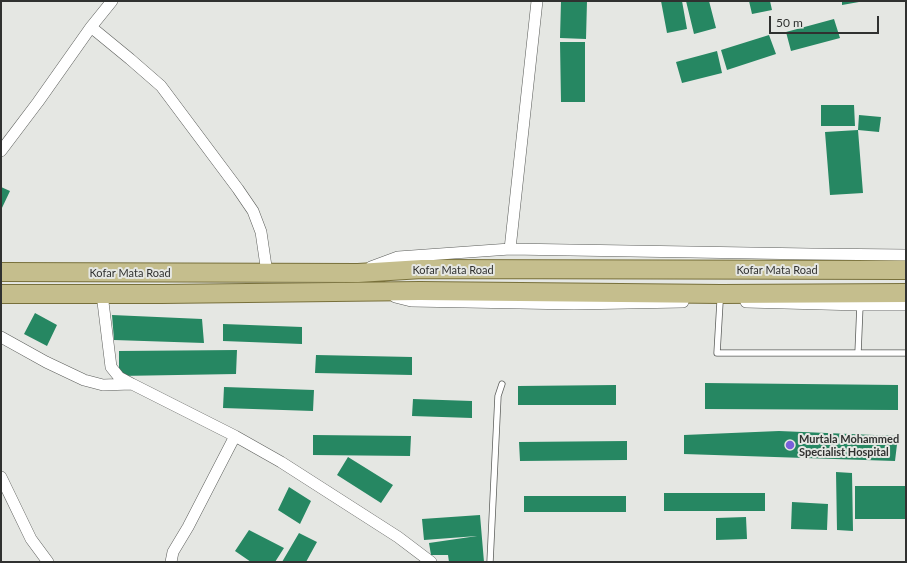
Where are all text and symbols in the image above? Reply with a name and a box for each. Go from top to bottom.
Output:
scale bar [771,8,881,34]
text: 50 m [776,15,803,30]
street label: Kofar Mata Road [412,263,494,277]
street label: Kofar Mata Road [736,263,818,277]
street label: Kofar Mata Road [89,266,171,280]
place label: Murtala Mohammed Specialist Hospital [799,432,899,458]
marker: Murtala Mohammed Specialist Hospital [784,439,796,451]

